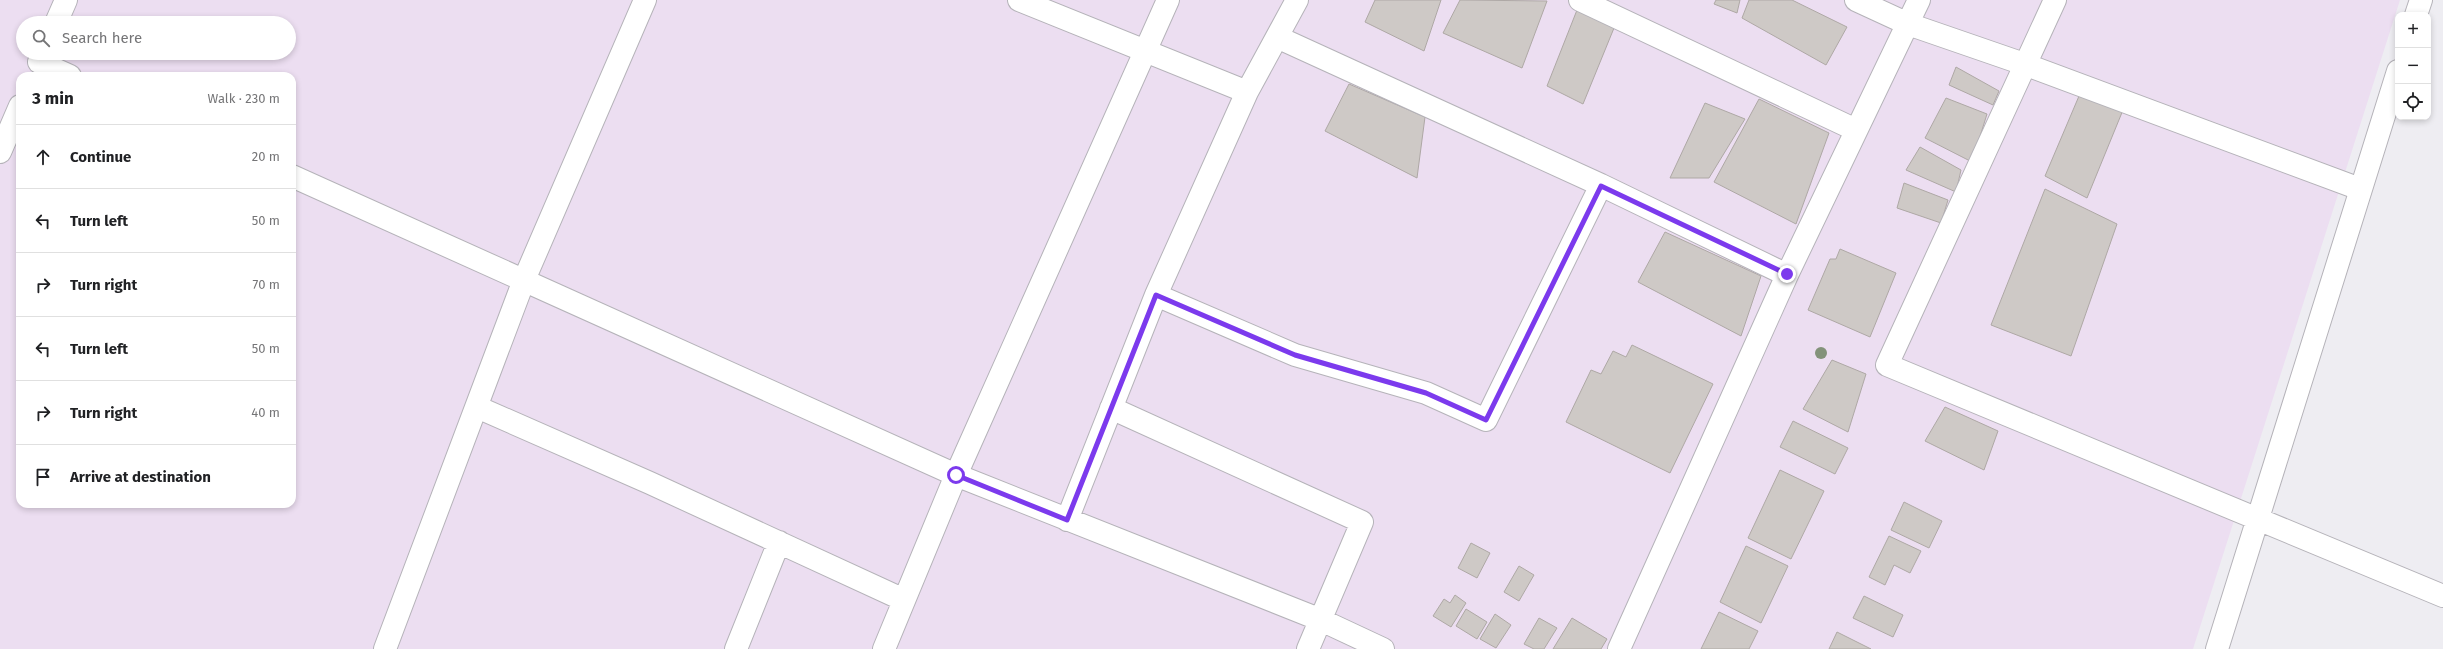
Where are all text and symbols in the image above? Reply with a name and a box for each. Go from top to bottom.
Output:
map controls [2395,12,2431,120]
button: + [2395,12,2431,48]
search box [16,16,296,60]
icon: search [30,27,52,49]
text: Search here [62,29,142,47]
button: − [2395,48,2431,84]
button: locate [2395,84,2431,120]
text: 3 min [32,88,74,109]
text: Walk · 230 m [208,91,280,106]
icon: ahead [32,146,54,168]
text: Continue [70,148,131,166]
text: 20 m [252,149,280,164]
icon: left [32,210,54,232]
text: Turn left [70,212,128,230]
text: 50 m [252,213,280,228]
route end [1778,265,1796,283]
icon: right [32,274,54,296]
text: Turn right [70,276,137,294]
text: 70 m [253,277,280,292]
icon: left [32,338,54,360]
text: Turn left [70,340,128,358]
text: 50 m [252,341,280,356]
icon: right [32,402,54,424]
text: Turn right [70,404,137,422]
text: 40 m [251,405,280,420]
icon: arrive [32,466,54,488]
route start [947,466,965,484]
text: Arrive at destination [70,468,211,486]

